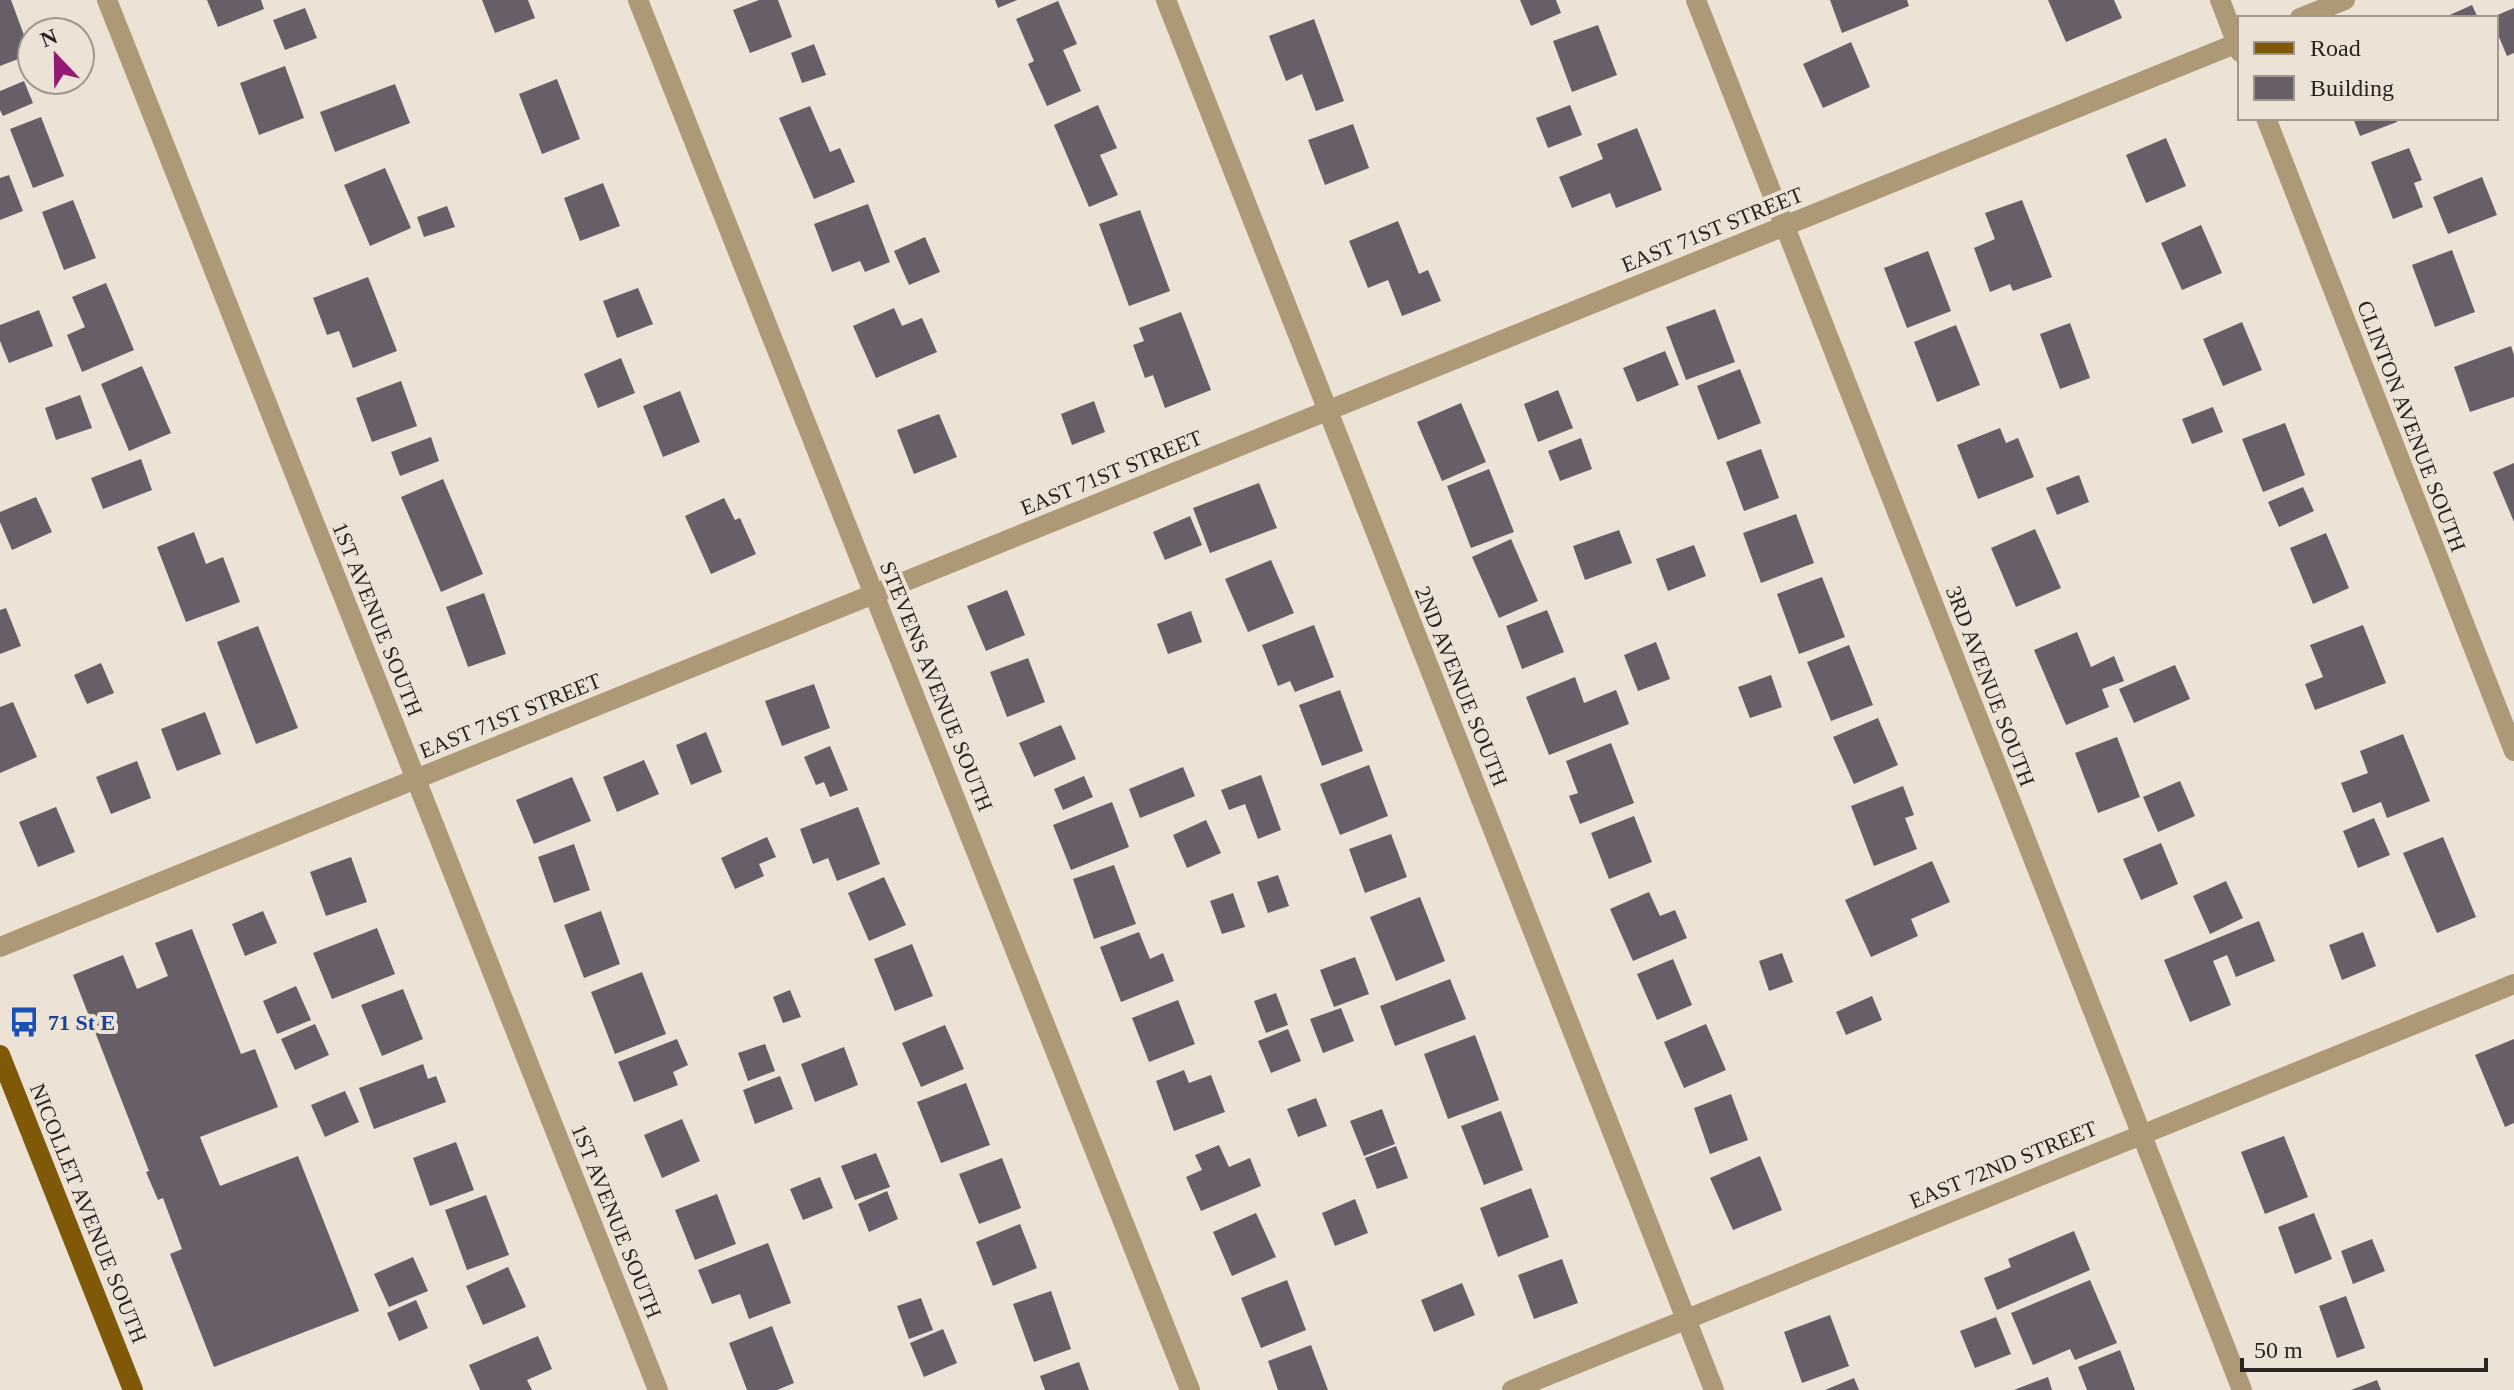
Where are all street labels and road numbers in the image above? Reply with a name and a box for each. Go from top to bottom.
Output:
street label: EAST 71ST STREET [1618,181,1807,277]
street label: CLINTON AVENUE SOUTH [2352,297,2471,555]
street label: EAST 71ST STREET [1017,424,1206,520]
street label: 1ST AVENUE SOUTH [327,519,428,720]
street label: STEVENS AVENUE SOUTH [875,558,998,815]
street label: 2ND AVENUE SOUTH [1410,583,1513,790]
street label: 3RD AVENUE SOUTH [1941,583,2040,790]
street label: EAST 71ST STREET [416,667,605,763]
street label: NICOLLET AVENUE SOUTH [25,1080,152,1347]
street label: EAST 72ND STREET [1906,1115,2101,1214]
street label: 1ST AVENUE SOUTH [566,1121,667,1322]

